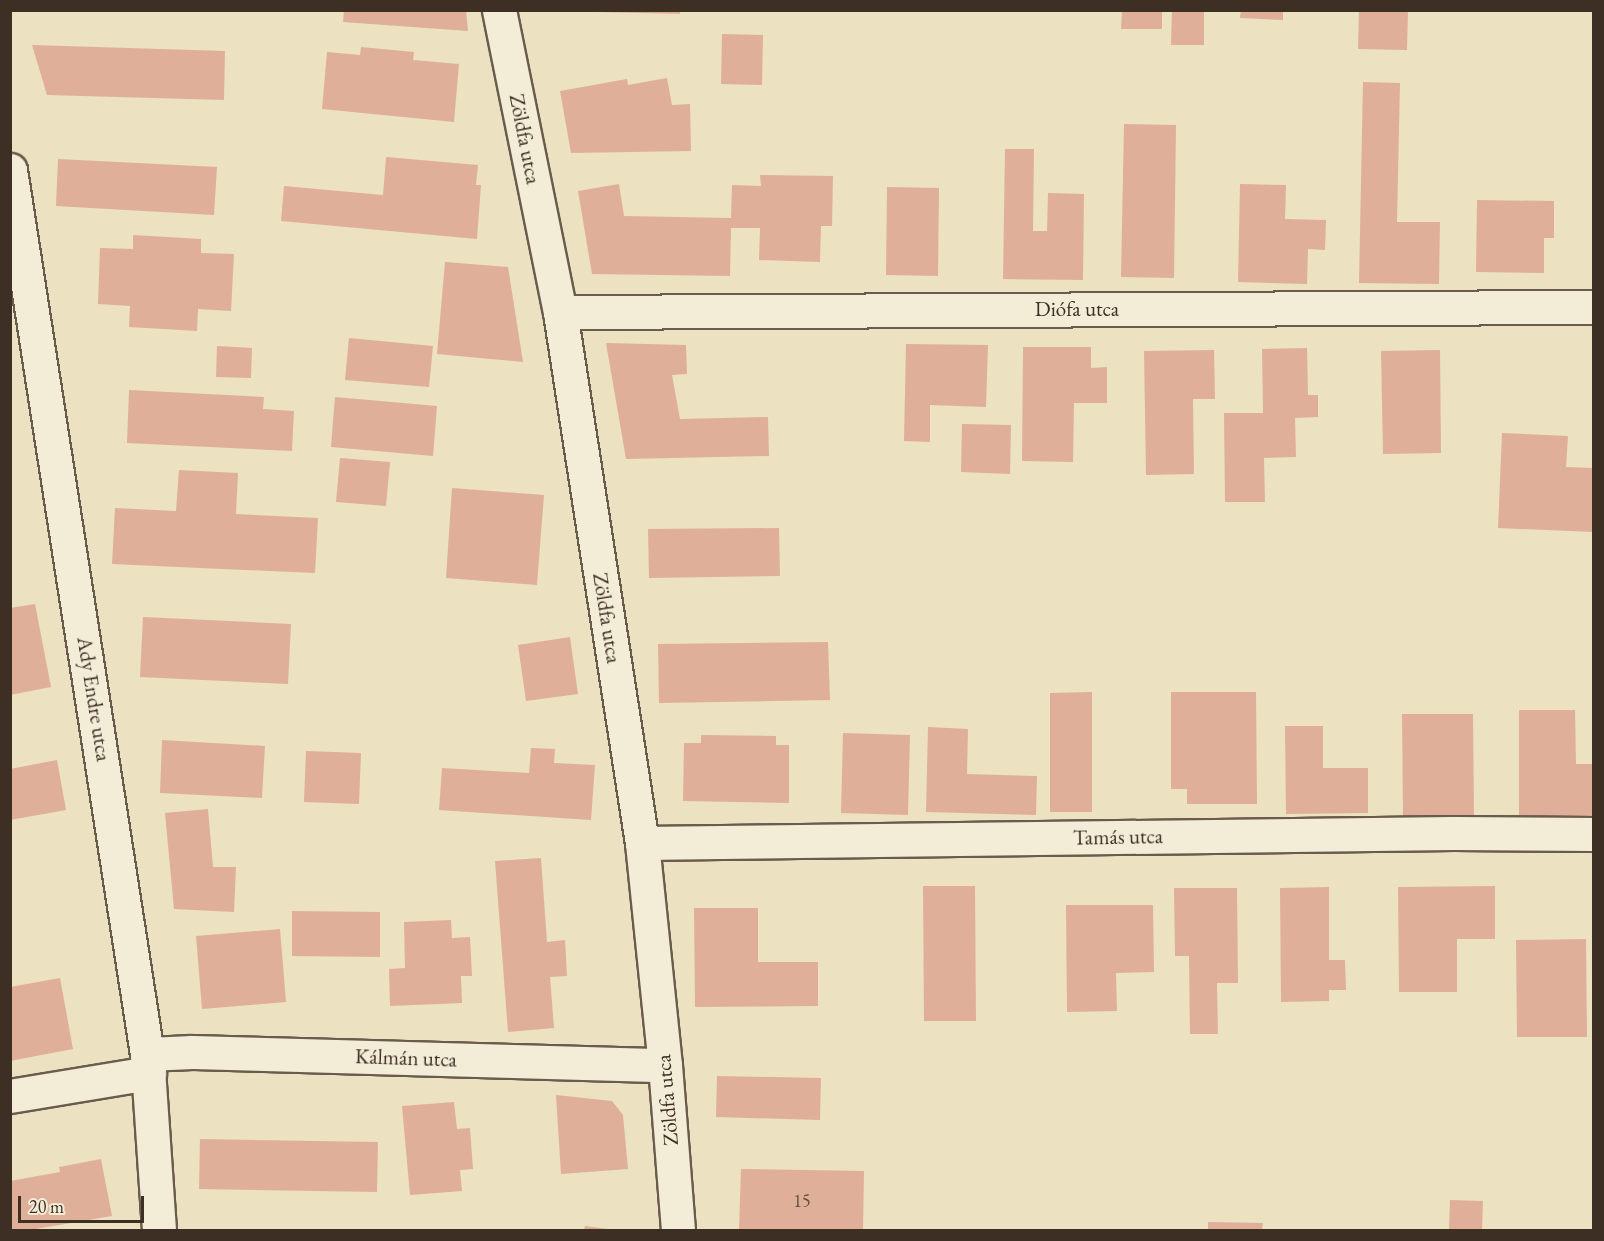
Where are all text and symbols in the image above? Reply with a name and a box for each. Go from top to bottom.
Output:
street label: Zöldfa utca [504,92,546,186]
street label: Diófa utca [1035,296,1119,322]
street label: Zöldfa utca [587,571,627,665]
street label: Ady Endre utca [72,635,116,763]
street label: Tamás utca [1073,824,1163,850]
street label: Kálmán utca [355,1044,457,1072]
street label: Zöldfa utca [650,1053,684,1147]
scale bar [21,1184,147,1222]
house number: 15 [793,1190,811,1212]
text: 20 m [29,1195,64,1218]

